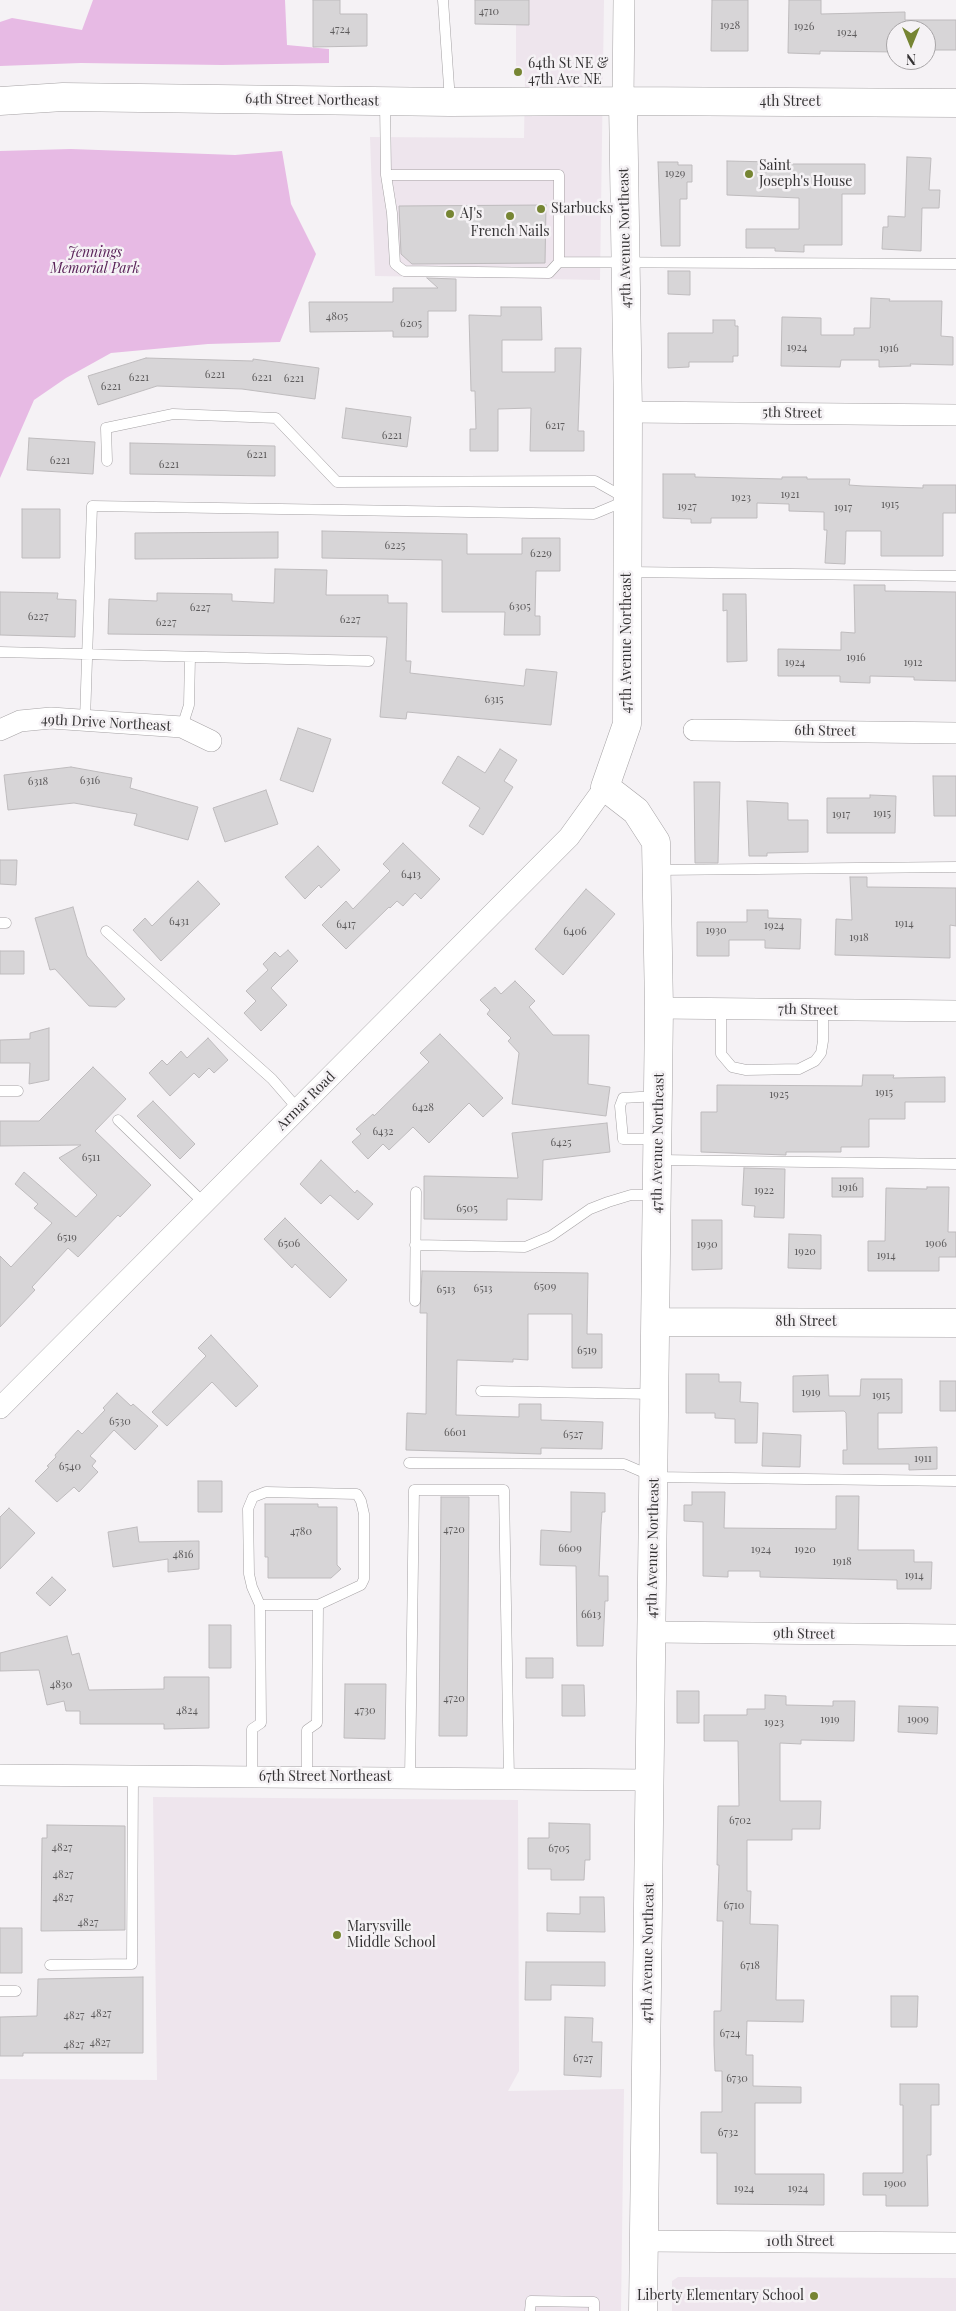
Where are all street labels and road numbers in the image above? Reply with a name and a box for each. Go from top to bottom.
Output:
street label: 64th Street Northeast [245,90,379,110]
street label: 4th Street [759,94,821,110]
street label: 47th Avenue Northeast [615,167,635,309]
street label: 5th Street [762,404,822,422]
street label: 47th Avenue Northeast [619,573,635,713]
street label: 49th Drive Northeast [40,711,172,735]
street label: 6th Street [794,722,856,740]
street label: 7th Street [778,1001,838,1019]
street label: Armar Road [273,1068,339,1134]
street label: 47th Avenue Northeast [648,1072,668,1214]
street label: 8th Street [775,1314,837,1330]
street label: 47th Avenue Northeast [643,1477,663,1619]
street label: 9th Street [773,1625,835,1643]
street label: 67th Street Northeast [259,1769,391,1785]
street label: 47th Avenue Northeast [638,1882,658,2024]
street label: 10th Street [766,2234,834,2250]

